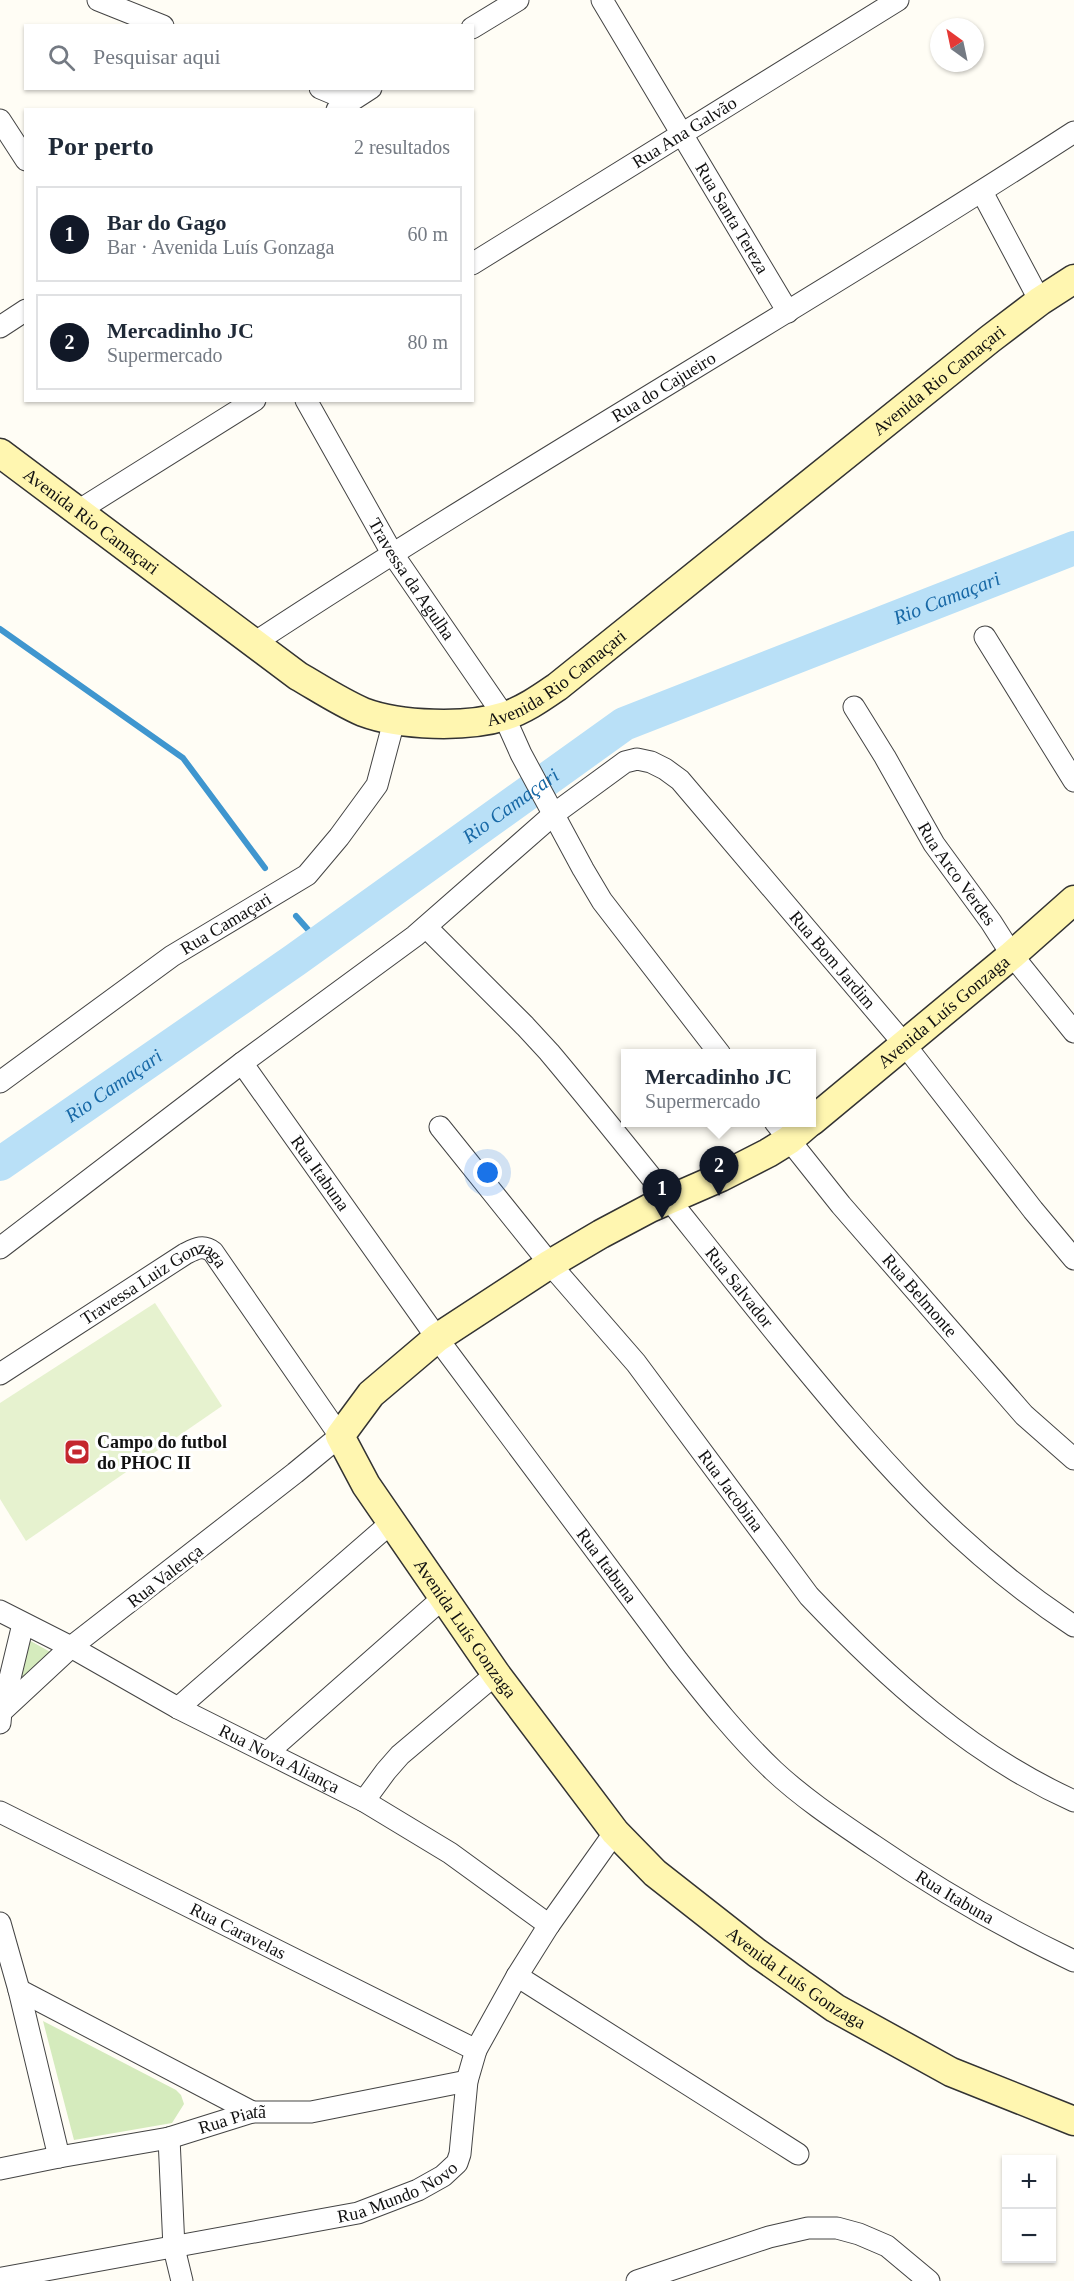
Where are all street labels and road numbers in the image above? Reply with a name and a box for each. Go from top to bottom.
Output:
street label: Rua Ana Galvão [629,92,740,172]
street label: Rua Santa Tereza [691,159,773,277]
street label: Avenida Rio Camaçari [869,321,1009,439]
street label: Rua do Cajueiro [608,348,719,426]
street label: Avenida Rio Camaçari [20,464,163,578]
street label: Travessa da Agulha [365,515,459,644]
street label: Avenida Rio Camaçari [485,626,630,730]
street label: Rua Arco Verdes [914,819,1000,929]
street label: Rua Camaçari [177,889,275,959]
street label: Rua Bom Jardim [786,907,880,1013]
street label: Avenida Luís Gonzaga [874,951,1013,1072]
street label: Rua Itabuna [287,1132,354,1215]
street label: Travessa Luiz Gonzaga [77,1238,231,1329]
street label: Rua Salvador [701,1243,778,1332]
street label: Rua Belmonte [878,1250,961,1341]
street label: Rua Jacobina [694,1446,768,1536]
street label: Rua Itabuna [573,1524,641,1607]
street label: Rua Valença [123,1540,207,1612]
street label: Avenida Luís Gonzaga [410,1555,520,1702]
street label: Rua Nova Aliança [216,1720,343,1797]
street label: Rua Itabuna [912,1866,997,1928]
street label: Rua Caravelas [187,1899,289,1963]
street label: Avenida Luís Gonzaga [722,1923,869,2033]
street label: Rua Piatã [196,2102,266,2138]
street label: Rua Mundo Novo [336,2158,462,2227]

